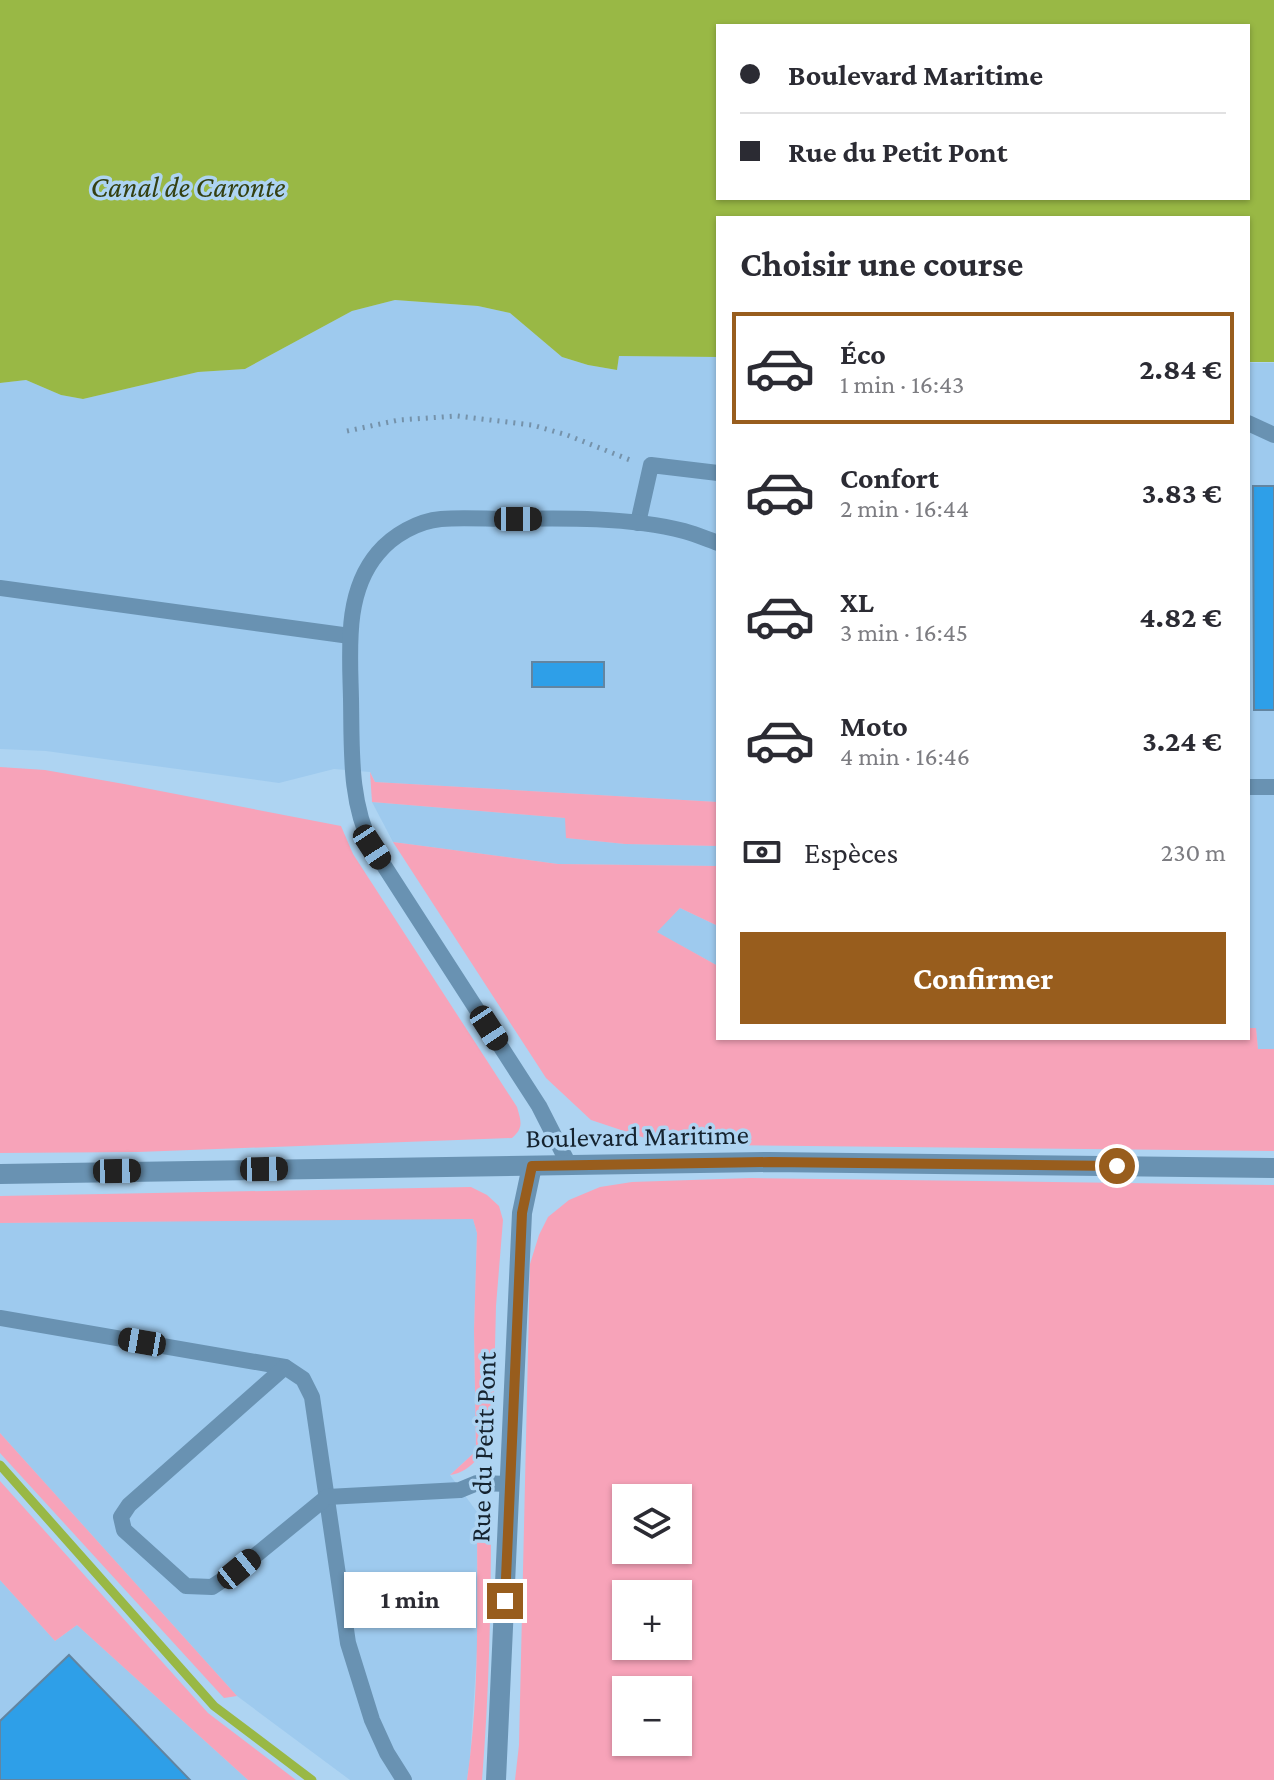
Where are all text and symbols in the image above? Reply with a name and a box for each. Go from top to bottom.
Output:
text: Boulevard Maritime [788,58,1043,91]
text: Rue du Petit Pont [788,135,1008,168]
water label: Canal de Caronte [91,170,285,203]
text: Choisir une course [740,244,1023,284]
icon: car [744,332,816,404]
text: Éco [840,337,886,370]
text: 2.84 € [1139,352,1222,385]
text: 1 min · 16:43 [840,370,964,399]
icon: car [744,456,816,528]
text: Confort [840,461,939,494]
text: 3.83 € [1142,476,1222,509]
text: 2 min · 16:44 [840,494,969,523]
car [494,507,542,531]
icon: car [744,580,816,652]
text: XL [840,585,874,618]
text: 4.82 € [1139,600,1222,633]
text: 3 min · 16:45 [840,618,968,647]
icon: car [744,704,816,776]
text: Moto [840,709,908,742]
text: 3.24 € [1142,724,1222,757]
text: 4 min · 16:46 [840,742,970,771]
car [349,820,395,874]
icon: cash [740,830,784,874]
text: Espèces [804,836,898,869]
text: 230 m [1161,838,1226,867]
button: Confirmer [740,932,1226,1024]
car [466,1001,512,1055]
street label: Boulevard Maritime [525,1119,749,1153]
route start [1099,1148,1135,1184]
car [240,1157,288,1181]
car [93,1159,141,1183]
car [116,1326,168,1358]
street label: Rue du Petit Pont [464,1350,502,1543]
map controls [612,1484,692,1756]
button: layers [612,1484,692,1564]
car [213,1545,265,1593]
callout: 1 min [345,1573,477,1629]
button: + [612,1580,692,1660]
route end [487,1583,523,1619]
text: 1 min [380,1585,440,1614]
button: − [612,1676,692,1756]

